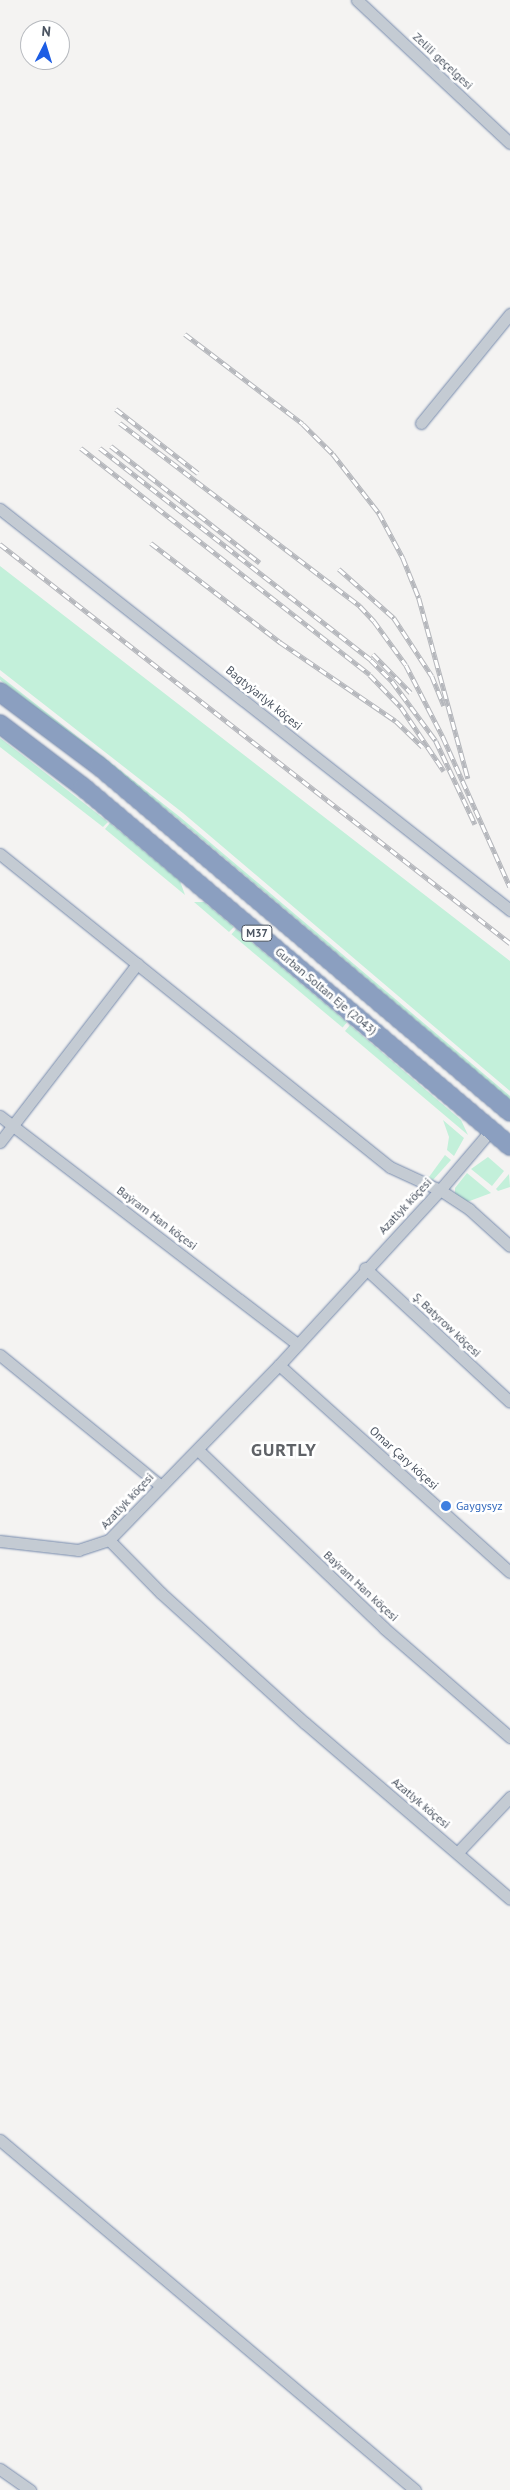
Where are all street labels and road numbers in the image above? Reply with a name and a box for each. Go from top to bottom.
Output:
street label: Zelili geçelgesi [410,30,476,92]
street label: Bagtyýarlyk köçesi [223,663,305,733]
road number: M37 [241,924,273,941]
street label: Gurban Soltan Eje (2043) [272,944,380,1038]
street label: Azatlyk köçesi [375,1175,435,1237]
street label: Baýram Han köçesi [114,1183,200,1253]
street label: Ş. Batyrow köçesi [410,1289,484,1361]
street label: Omar Çary köçesi [366,1423,442,1493]
street label: Azatlyk köçesi [97,1470,157,1532]
street label: Baýram Han köçesi [321,1548,401,1624]
street label: Azatlyk köçesi [389,1774,453,1832]

